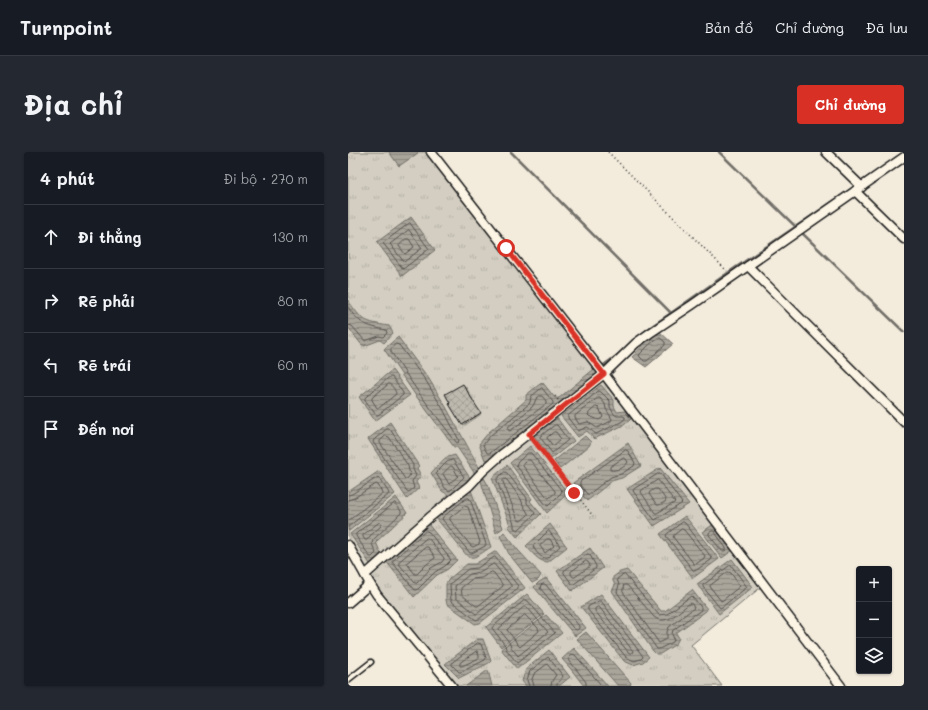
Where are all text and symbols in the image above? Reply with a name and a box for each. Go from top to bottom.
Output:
text: Turnpoint [20,15,112,40]
text: Bản đồ [705,18,753,37]
text: Chỉ đường [775,18,844,37]
text: Đã lưu [866,18,908,37]
button: Chỉ đường [797,85,904,124]
text: Địa chỉ [24,86,124,122]
text: 4 phút [40,167,95,189]
text: Đi bộ · 270 m [223,170,308,187]
icon: ahead [40,226,62,248]
text: Đi thẳng [78,227,141,247]
text: 130 m [272,228,308,245]
route start [497,239,515,257]
icon: right [40,290,62,312]
text: Rẽ phải [78,291,135,311]
text: 80 m [278,292,308,309]
icon: left [40,354,62,376]
text: Rẽ trái [78,355,131,375]
text: 60 m [278,356,308,373]
icon: arrive [40,418,62,440]
text: Đến nơi [78,419,134,439]
route end [565,484,583,502]
map controls [856,566,892,674]
button: + [856,566,892,602]
button: − [856,602,892,638]
button: layers [856,638,892,674]

